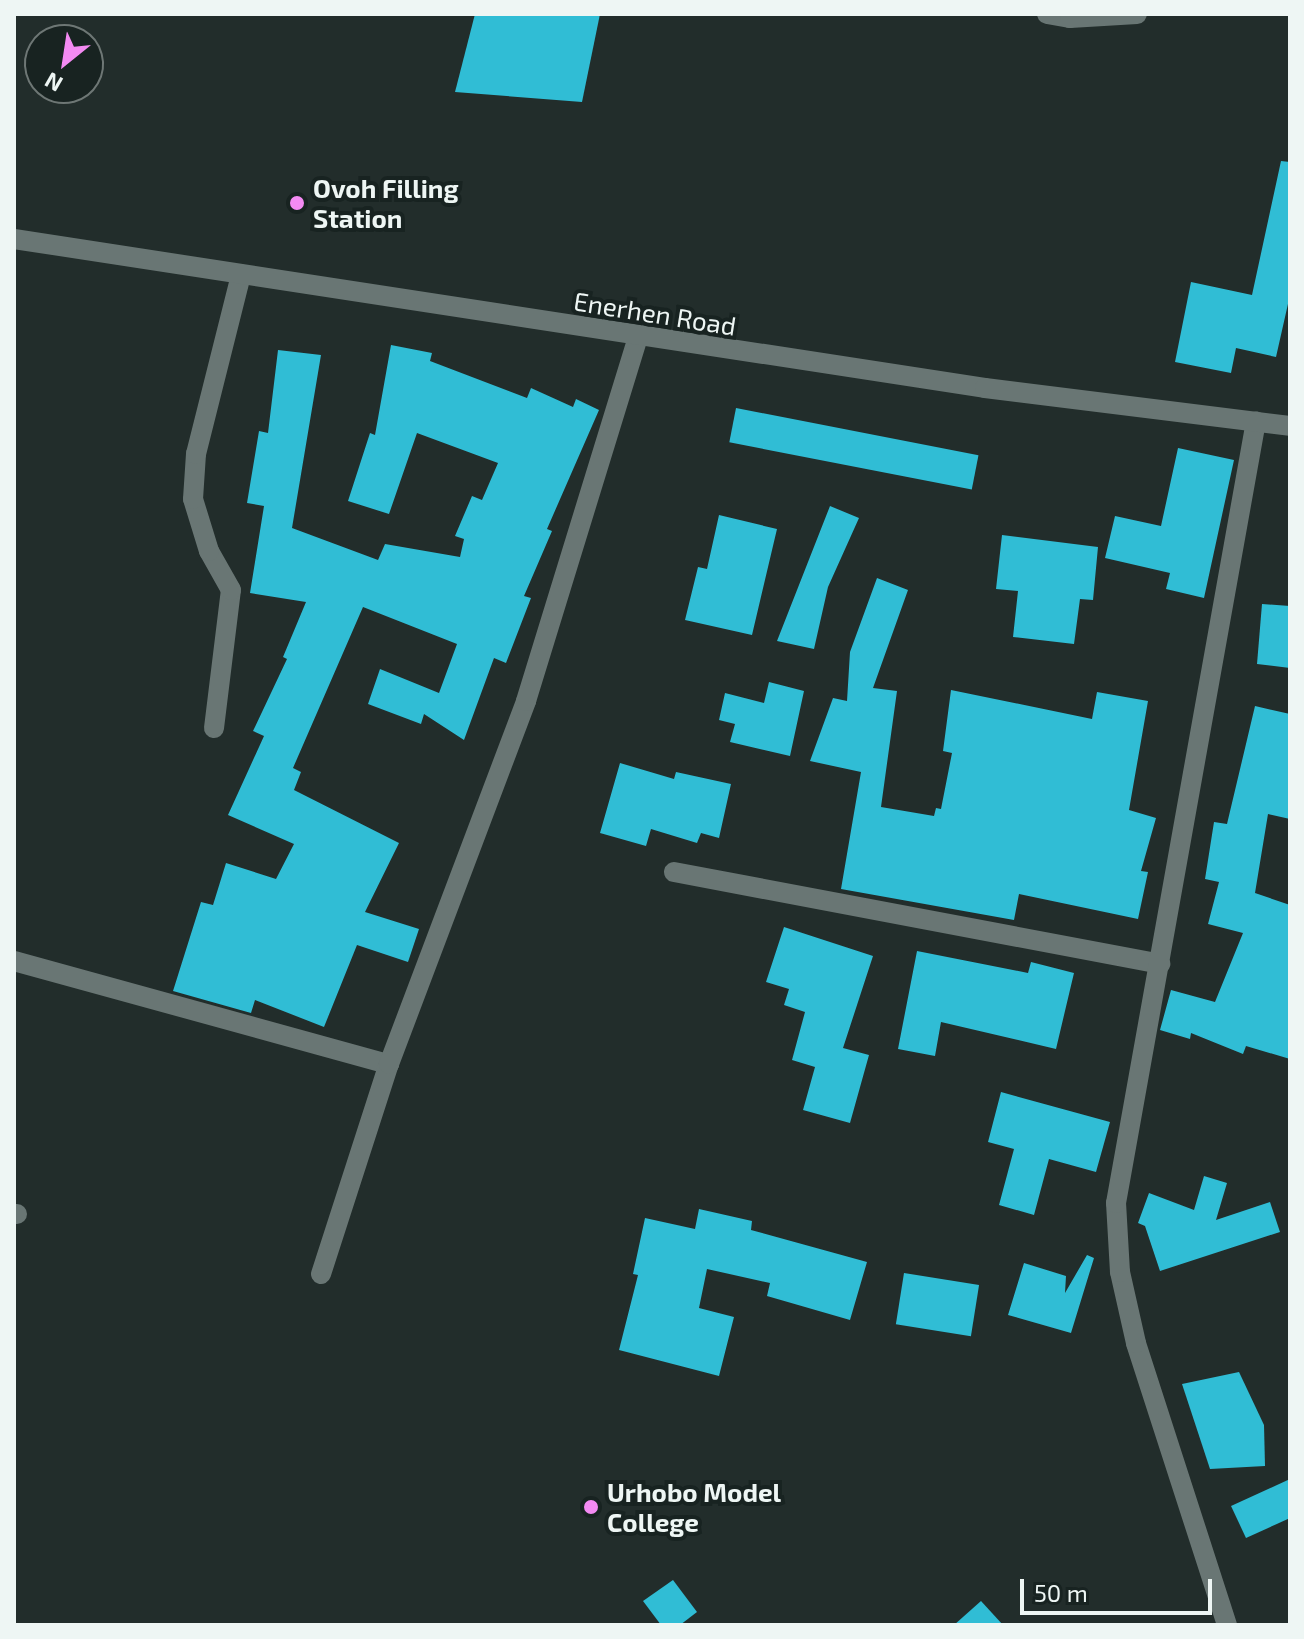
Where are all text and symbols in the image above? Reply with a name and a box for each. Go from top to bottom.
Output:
north arrow [24,24,104,104]
text: N [40,68,66,98]
place label: Ovoh Filling Station [313,172,459,234]
marker: Ovoh Filling Station [288,194,306,212]
street label: Enerhen Road [572,285,738,341]
place label: Urhobo Model College [607,1476,781,1538]
marker: Urhobo Model College [582,1498,600,1516]
scale bar [1024,1563,1216,1613]
text: 50 m [1034,1578,1088,1607]

